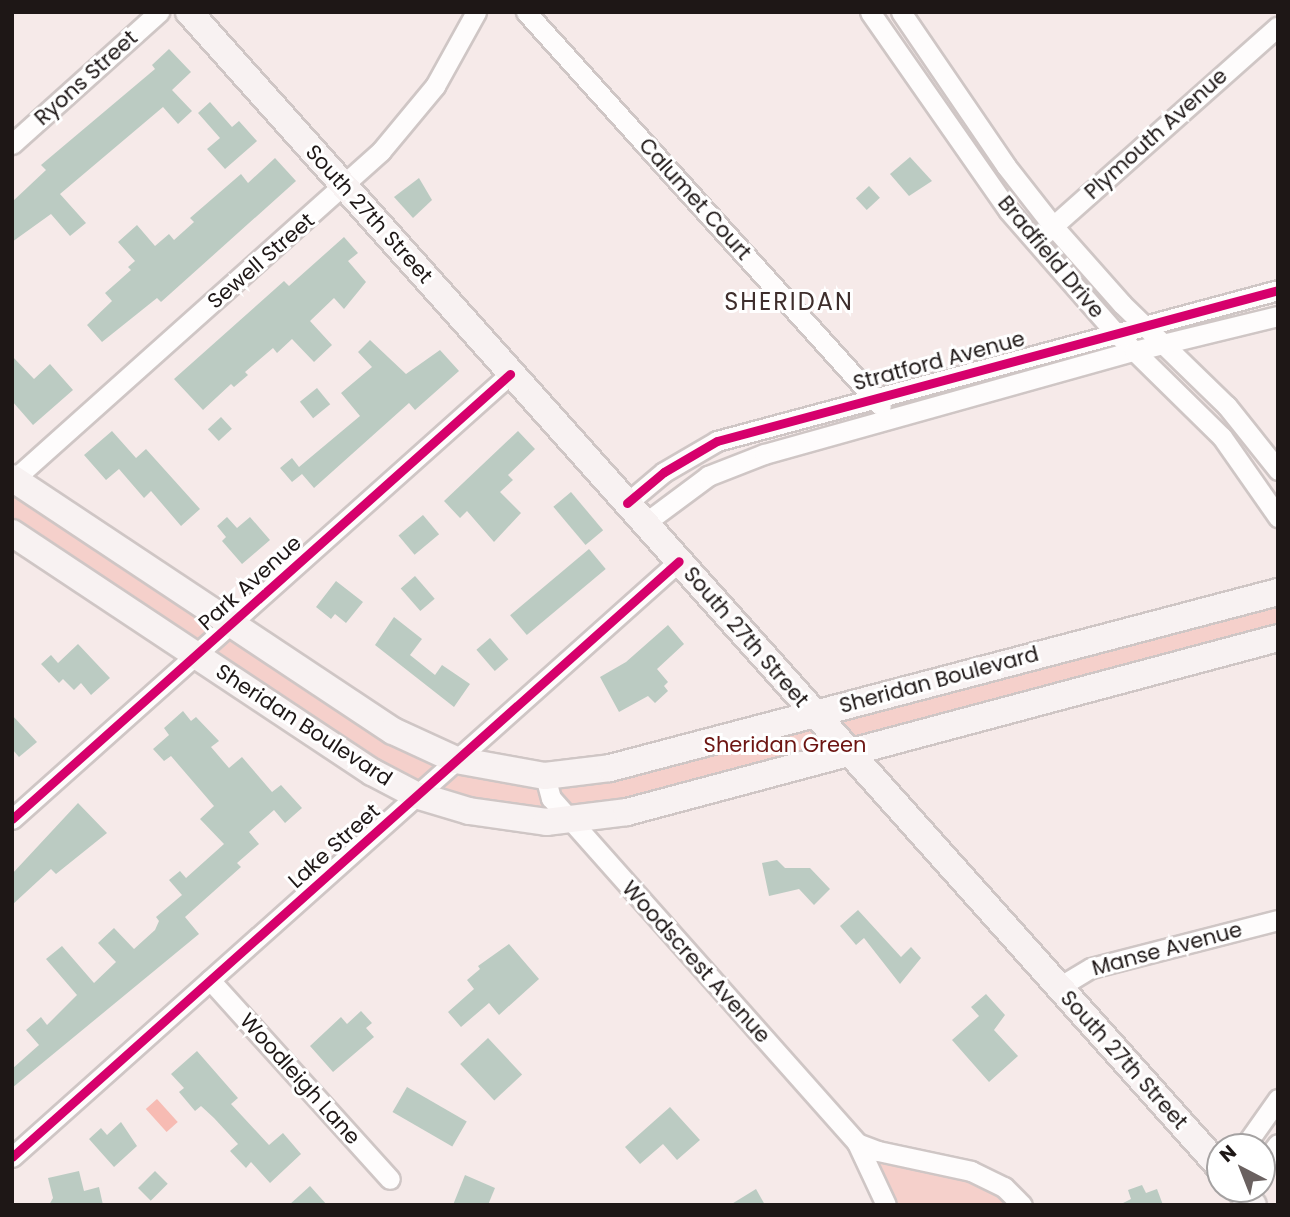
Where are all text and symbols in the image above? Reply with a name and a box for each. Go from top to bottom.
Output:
street label: Ryons Street [29,25,143,131]
street label: Plymouth Avenue [1079,63,1233,205]
street label: Calumet Court [634,133,756,265]
street label: South 27th Street [300,140,438,288]
street label: Bradfield Drive [993,191,1109,323]
street label: Sewell Street [203,208,319,314]
district label: SHERIDAN [725,288,853,316]
street label: Stratford Avenue [851,326,1027,396]
street label: Park Avenue [193,530,307,636]
street label: South 27th Street [678,562,814,712]
street label: Sheridan Boulevard [837,641,1041,719]
street label: Sheridan Boulevard [211,659,397,791]
park label: Sheridan Green [704,732,866,758]
street label: Lake Street [283,798,385,894]
street label: Woodscrest Avenue [617,876,775,1048]
street label: Manse Avenue [1089,917,1245,981]
street label: South 27th Street [1055,986,1193,1134]
street label: Woodleigh Lane [234,1008,366,1150]
north arrow [1206,1133,1276,1203]
text: N [1214,1139,1242,1168]

